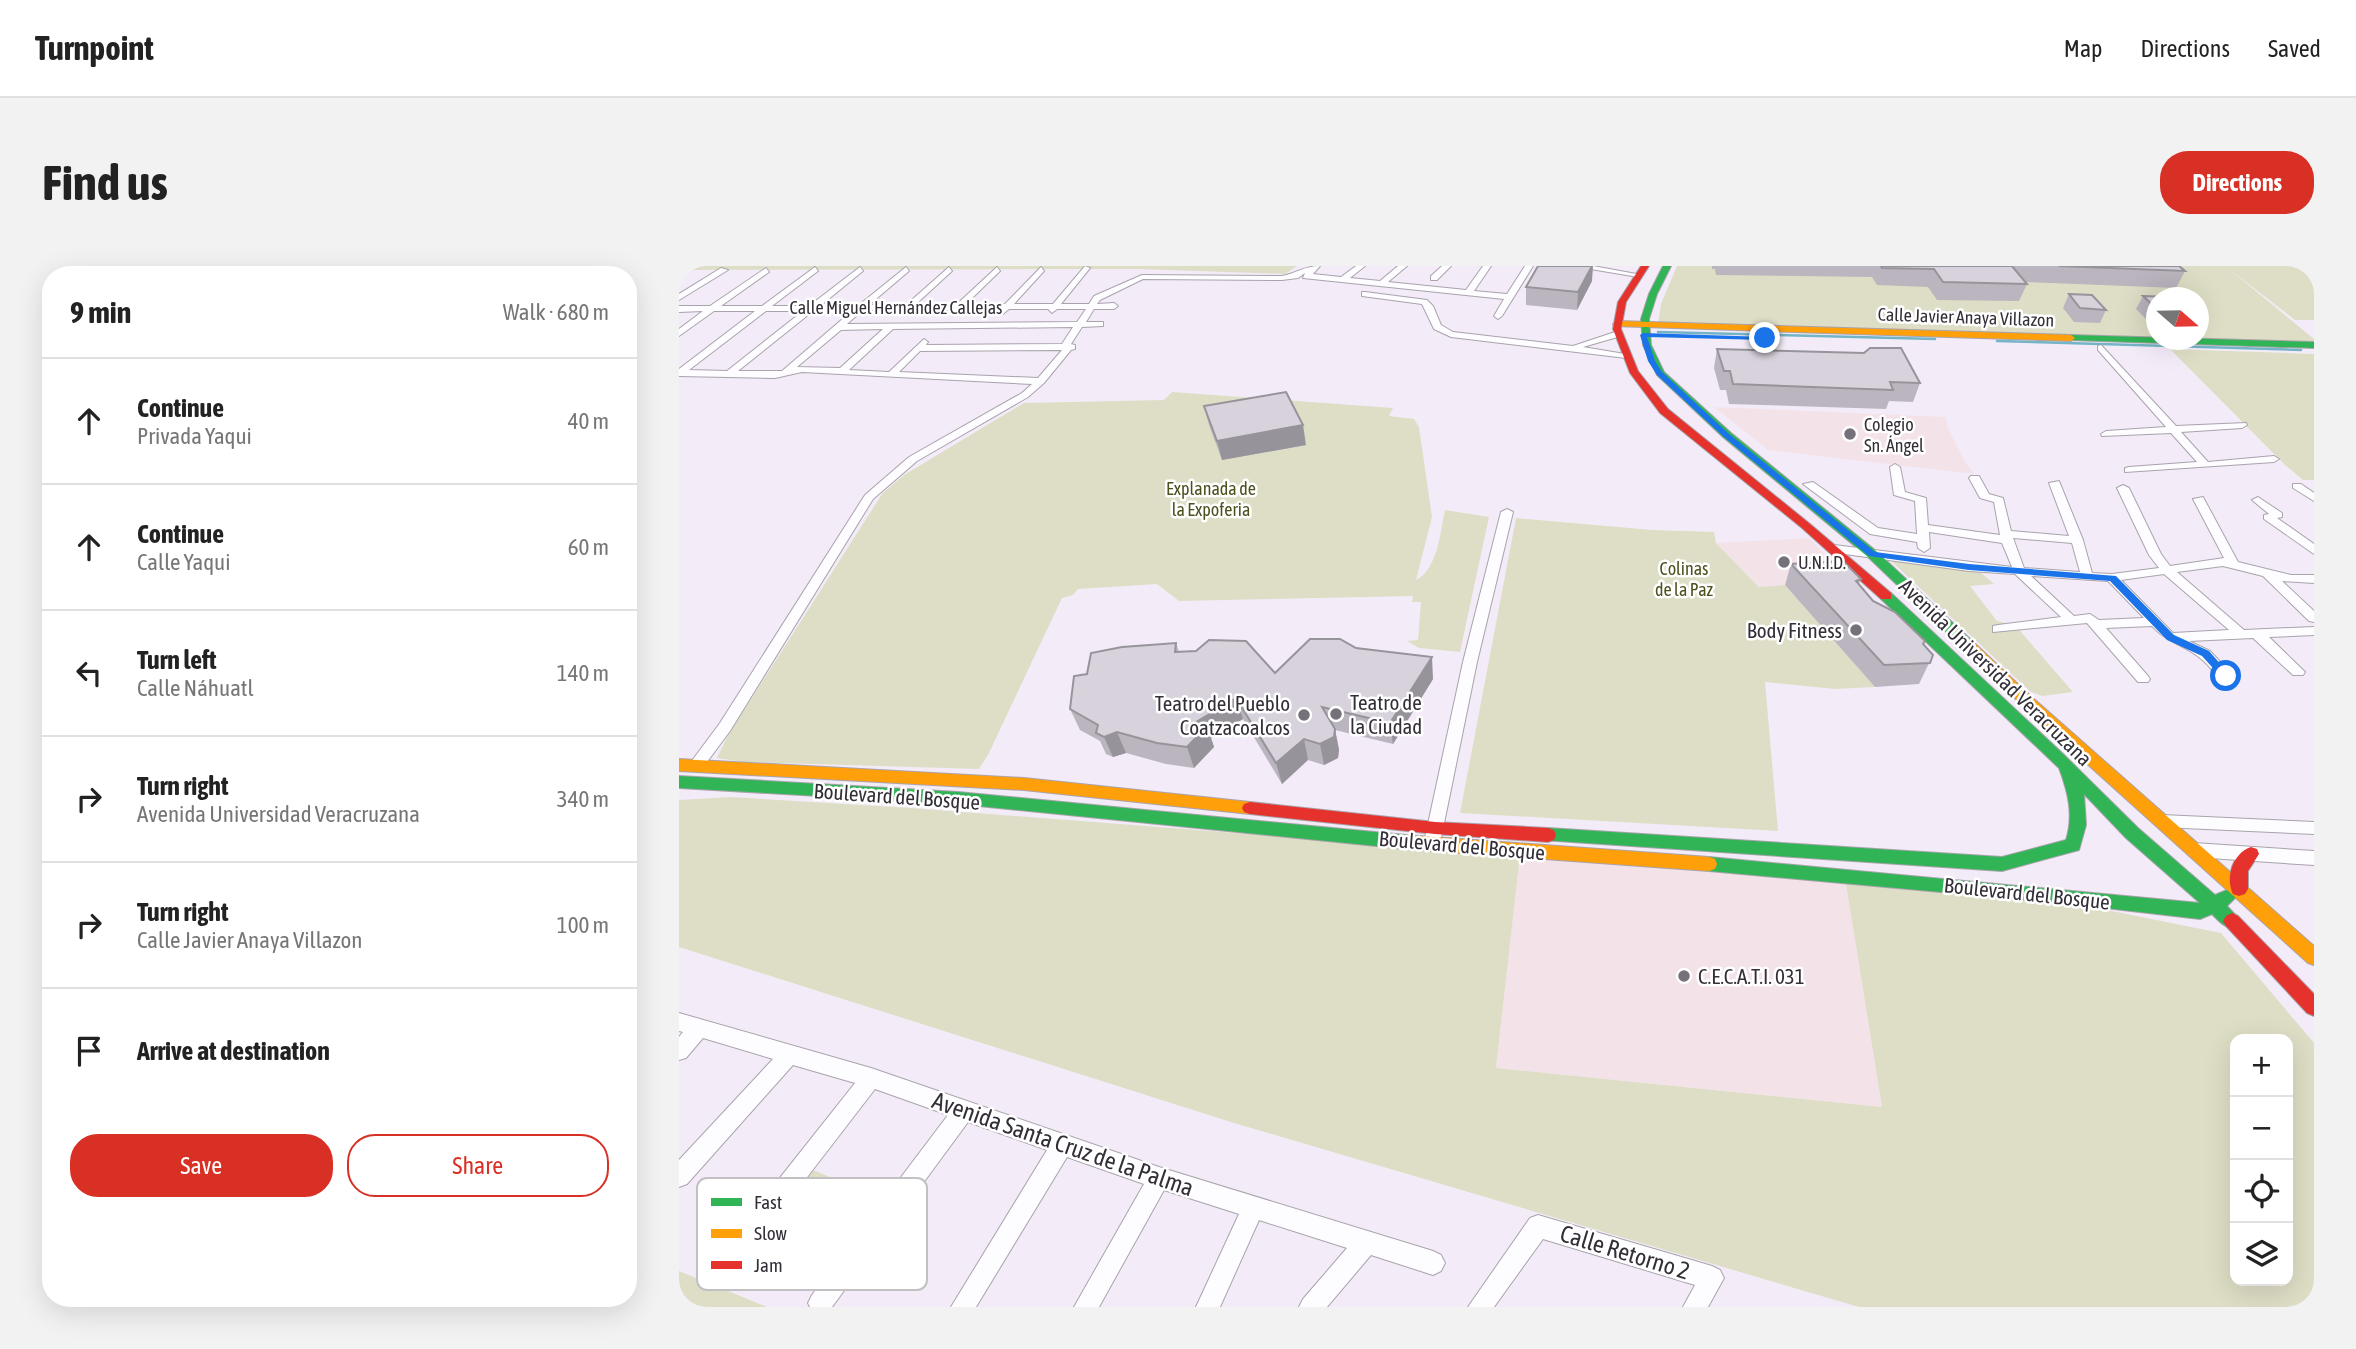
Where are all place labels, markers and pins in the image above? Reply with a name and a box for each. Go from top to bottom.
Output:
place label: Colegio Sn. Ángel [1864,414,1924,456]
marker: Colegio Sn. Ángel [1842,426,1858,442]
place label: U.N.I.D. [1798,552,1846,573]
marker: U.N.I.D. [1776,554,1792,570]
place label: Body Fitness [1747,618,1842,642]
marker: Body Fitness [1848,622,1864,638]
place label: Teatro de la Ciudad [1350,690,1422,738]
place label: Teatro del Pueblo Coatzacoalcos [1155,691,1290,739]
marker: Teatro de la Ciudad [1328,706,1344,722]
marker: Teatro del Pueblo Coatzacoalcos [1296,707,1312,723]
place label: C.E.C.A.T.I. 031 [1698,964,1805,988]
marker: C.E.C.A.T.I. 031 [1676,968,1692,984]

